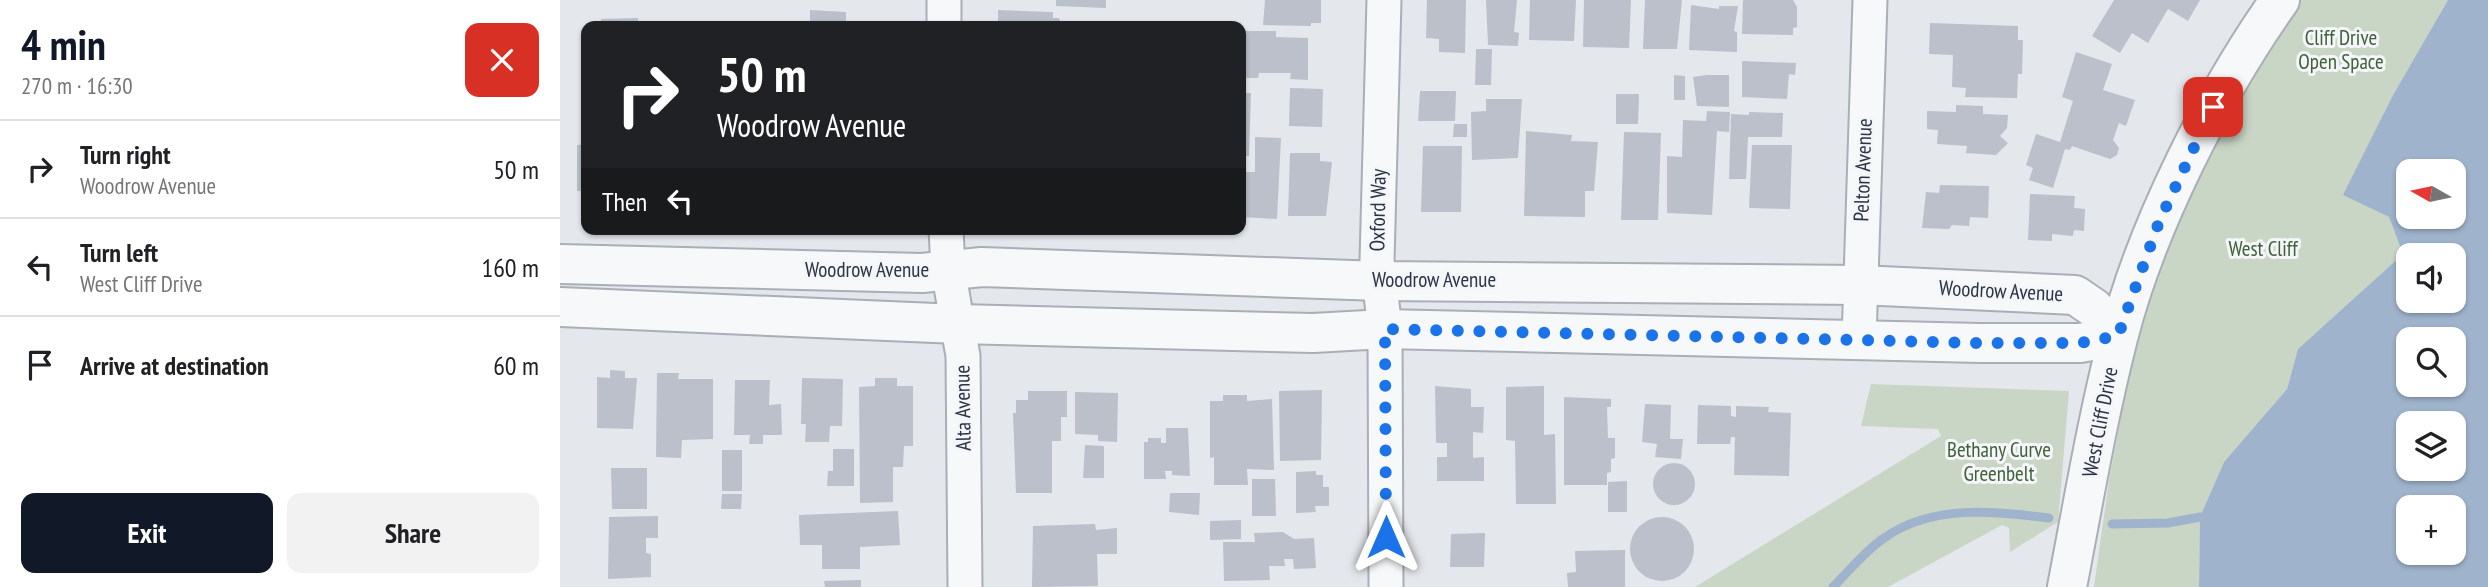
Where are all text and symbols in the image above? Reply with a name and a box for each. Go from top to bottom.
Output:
text: 4 min [21,17,106,72]
button: close [465,23,539,97]
park label: Cliff Drive Open Space [2298,24,2384,75]
text: 50 m [717,42,806,106]
icon: right [602,49,693,140]
text: 270 m · 16:30 [21,71,133,100]
pin [2183,77,2243,137]
icon: arrive [2194,88,2232,126]
text: Woodrow Avenue [717,104,906,146]
street label: Pelton Avenue [1847,118,1878,222]
text: Turn right [80,138,171,171]
icon: right [21,150,59,188]
text: 50 m [493,153,539,186]
north arrow [2396,159,2466,229]
map controls [2396,159,2466,565]
street label: Oxford Way [1363,168,1392,252]
text: Woodrow Avenue [80,171,216,200]
icon: left [661,182,699,220]
text: Then [602,185,647,218]
park label: West Cliff [2228,235,2298,262]
text: Turn left [80,236,158,269]
button: sound [2396,243,2466,313]
icon: left [21,248,59,286]
text: 160 m [481,251,539,284]
street label: Woodrow Avenue [805,256,929,283]
street label: Woodrow Avenue [1372,266,1496,293]
text: West Cliff Drive [80,269,202,298]
street label: Woodrow Avenue [1938,274,2064,307]
button: search [2396,327,2466,397]
icon: arrive [21,346,59,384]
text: Arrive at destination [80,349,269,382]
text: 60 m [493,349,539,382]
street label: West Cliff Drive [2076,364,2123,479]
street label: Alta Avenue [948,365,977,451]
button: layers [2396,411,2466,481]
park label: Bethany Curve Greenbelt [1947,436,2051,487]
button: Exit [21,493,273,573]
button: Share [287,493,539,573]
button: + [2396,495,2466,565]
position arrow [1349,500,1423,574]

